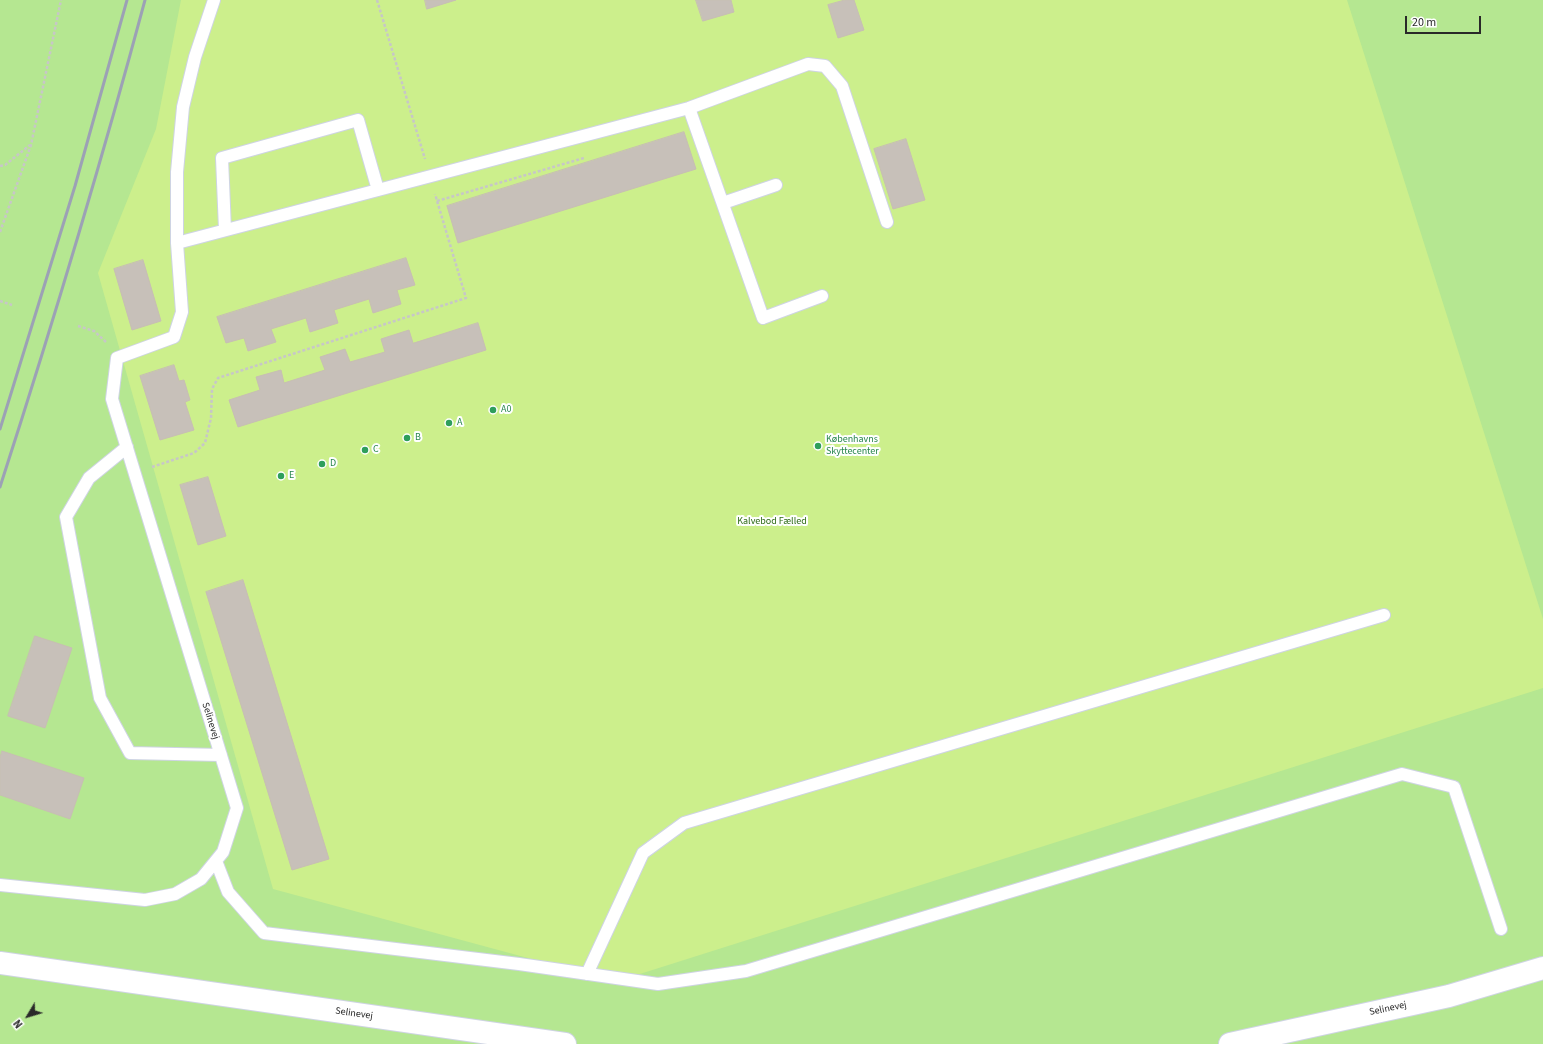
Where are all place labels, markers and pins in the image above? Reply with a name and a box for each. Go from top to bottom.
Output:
place label: A0 [501,404,511,416]
marker: A0 [488,405,498,415]
place label: A [457,417,462,429]
marker: A [444,418,454,428]
place label: B [415,432,421,444]
marker: B [402,433,412,443]
place label: Københavns Skyttecenter [826,434,879,458]
marker: Københavns Skyttecenter [813,441,823,451]
place label: C [373,444,379,456]
marker: C [360,445,370,455]
place label: D [330,458,336,470]
marker: D [317,459,327,469]
place label: E [289,470,294,482]
marker: E [276,471,286,481]

